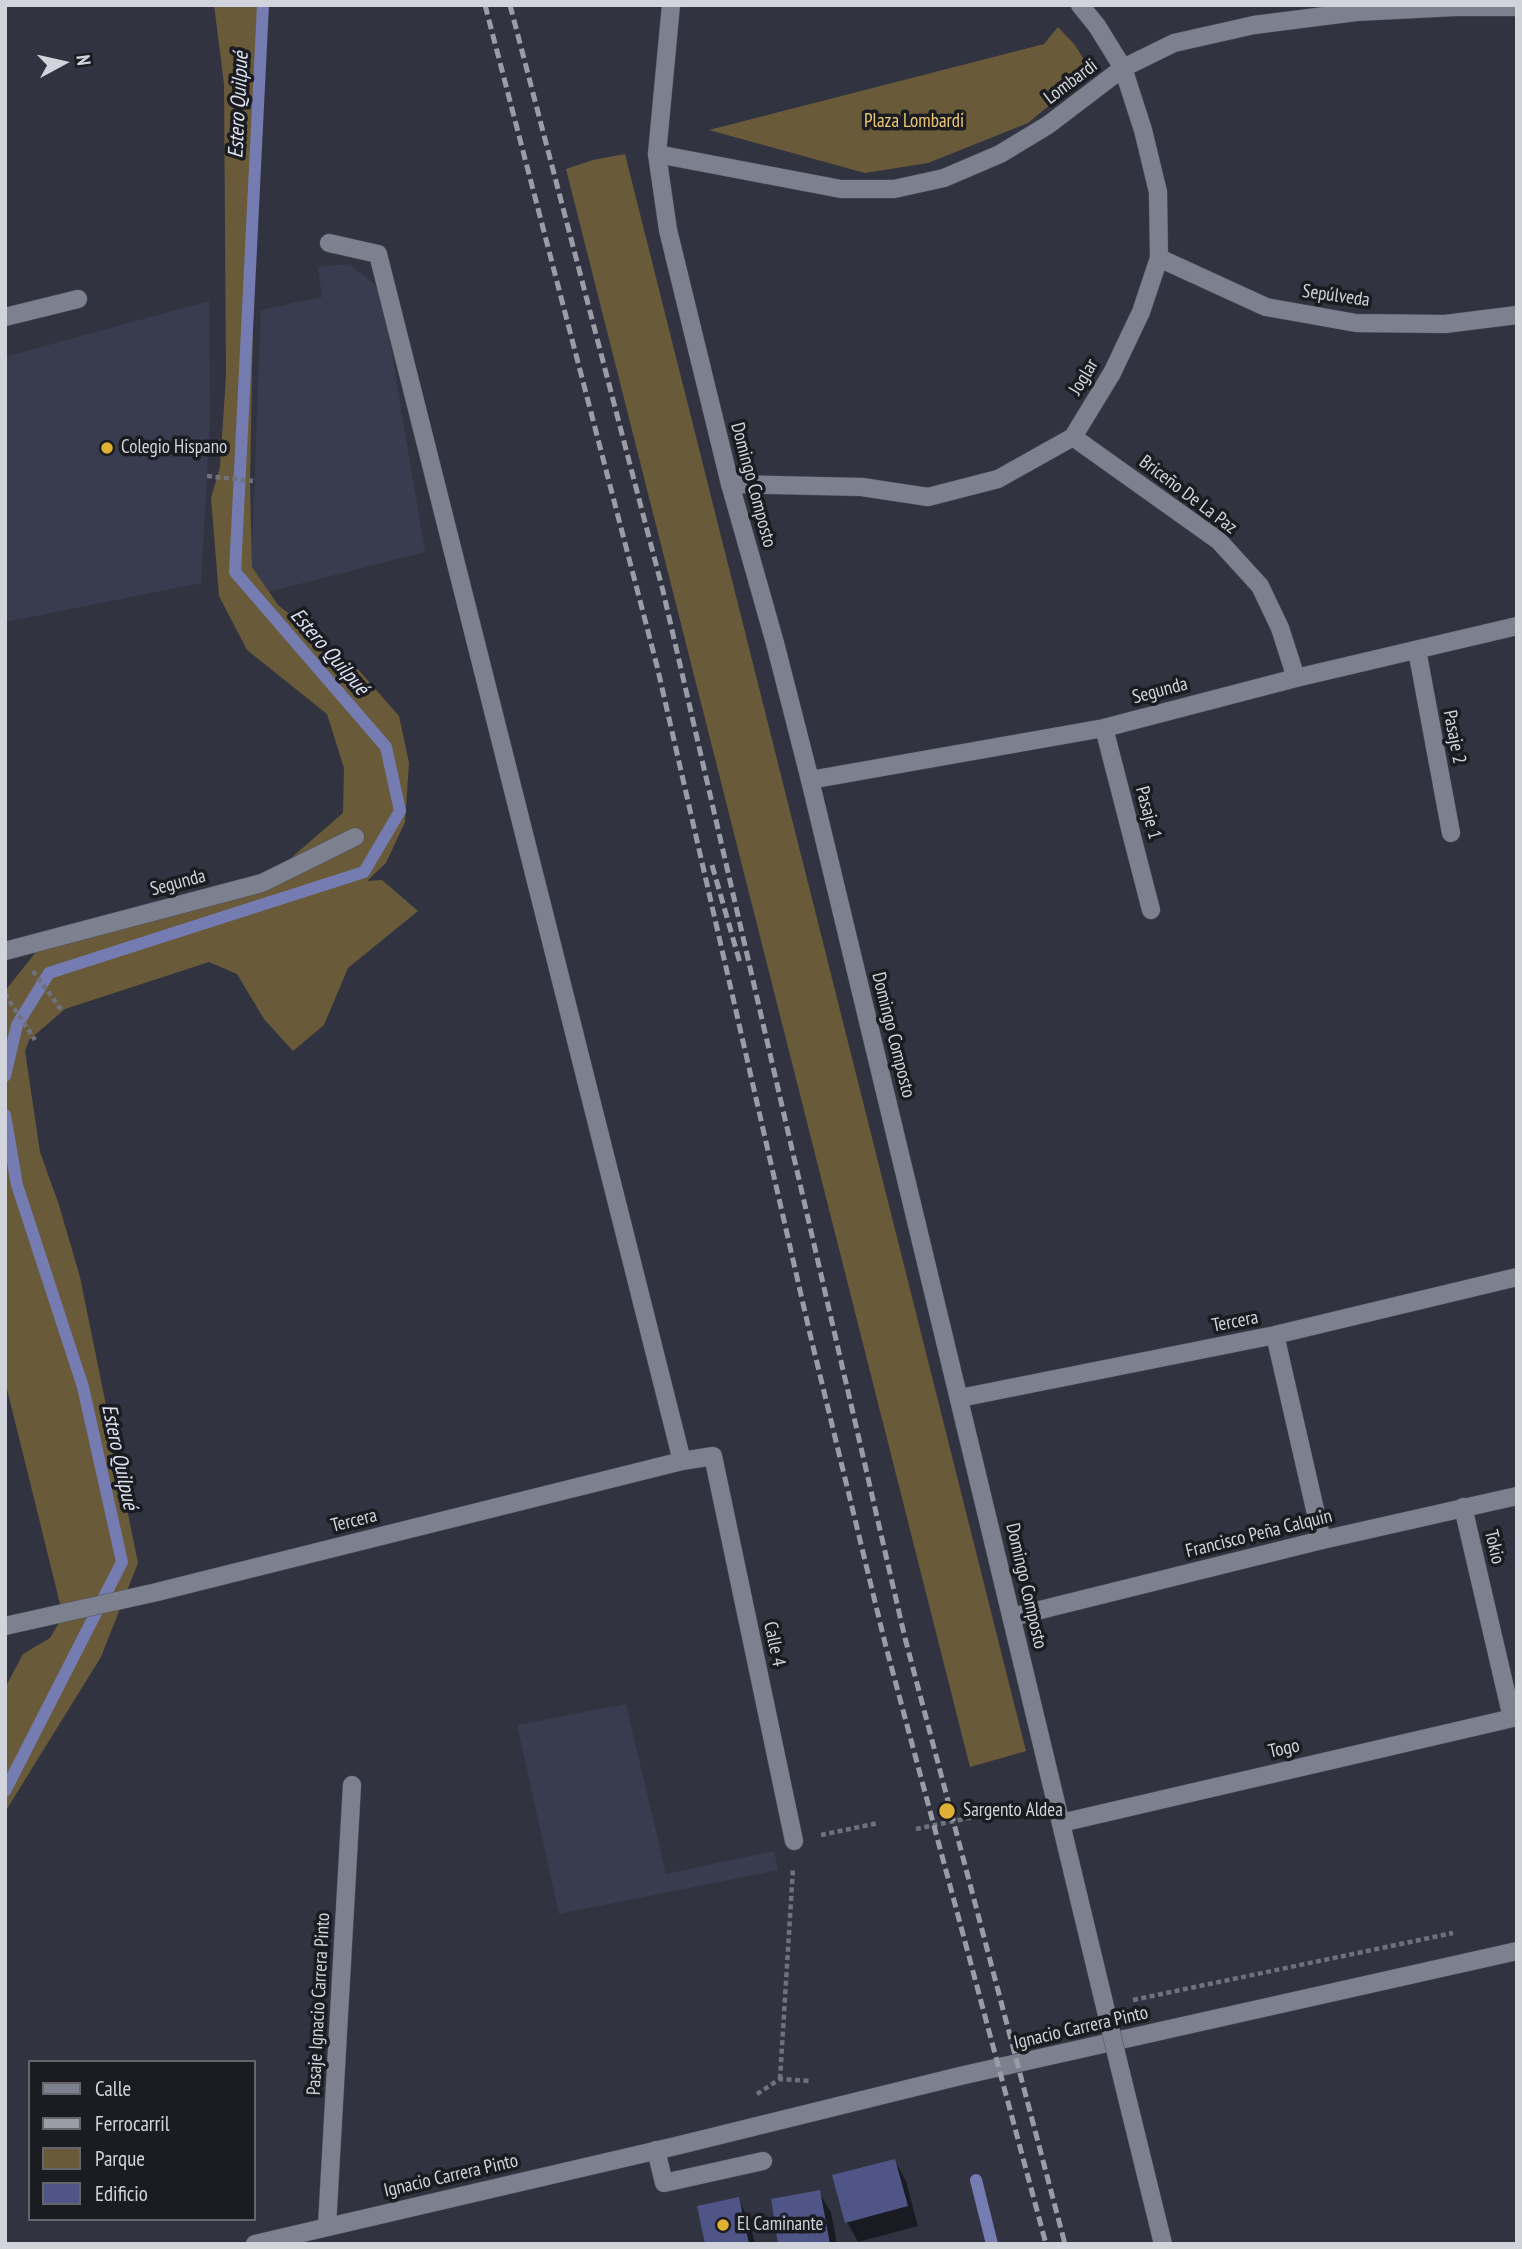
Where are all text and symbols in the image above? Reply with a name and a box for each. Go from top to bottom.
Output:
north arrow [28,28,98,98]
water label: Estero Quilpué [224,51,254,159]
text: N [71,53,96,67]
street label: Lombardi [1040,55,1102,109]
park label: Plaza Lombardi [864,111,964,133]
street label: Sepúlveda [1301,280,1371,312]
street label: Joglar [1064,355,1104,399]
street label: Domingo Composto [725,420,781,550]
place label: Colegio Hispano [121,437,227,459]
marker: Colegio Hispano [99,440,115,456]
street label: Briceño De La Paz [1135,451,1241,539]
water label: Estero Quilpué [284,603,374,701]
street label: Segunda [1130,673,1190,709]
street label: Pasaje 2 [1438,708,1470,766]
street label: Pasaje 1 [1130,784,1166,842]
street label: Segunda [148,865,208,901]
street label: Domingo Composto [866,970,920,1100]
street label: Tercera [1210,1306,1260,1338]
water label: Estero Quilpué [96,1402,142,1512]
street label: Tercera [329,1504,379,1538]
street label: Francisco Peña Calquin [1183,1505,1335,1563]
street label: Domingo Composto [1000,1521,1052,1651]
street label: Tokio [1479,1528,1509,1566]
street label: Calle 4 [758,1619,790,1669]
street label: Togo [1266,1734,1302,1764]
place label: Sargento Aldea [963,1800,1063,1822]
marker: Sargento Aldea [937,1801,957,1821]
street label: Pasaje Ignacio Carrera Pinto [303,1912,335,2096]
street label: Ignacio Carrera Pinto [1012,2001,1150,2055]
legend [28,2060,256,2221]
text: Calle [95,2075,131,2102]
text: Ferrocarril [95,2110,170,2137]
text: Parque [95,2145,145,2172]
street label: Ignacio Carrera Pinto [382,2149,520,2203]
text: Edificio [95,2180,148,2207]
place label: El Caminante [737,2214,823,2236]
marker: El Caminante [715,2217,731,2233]

